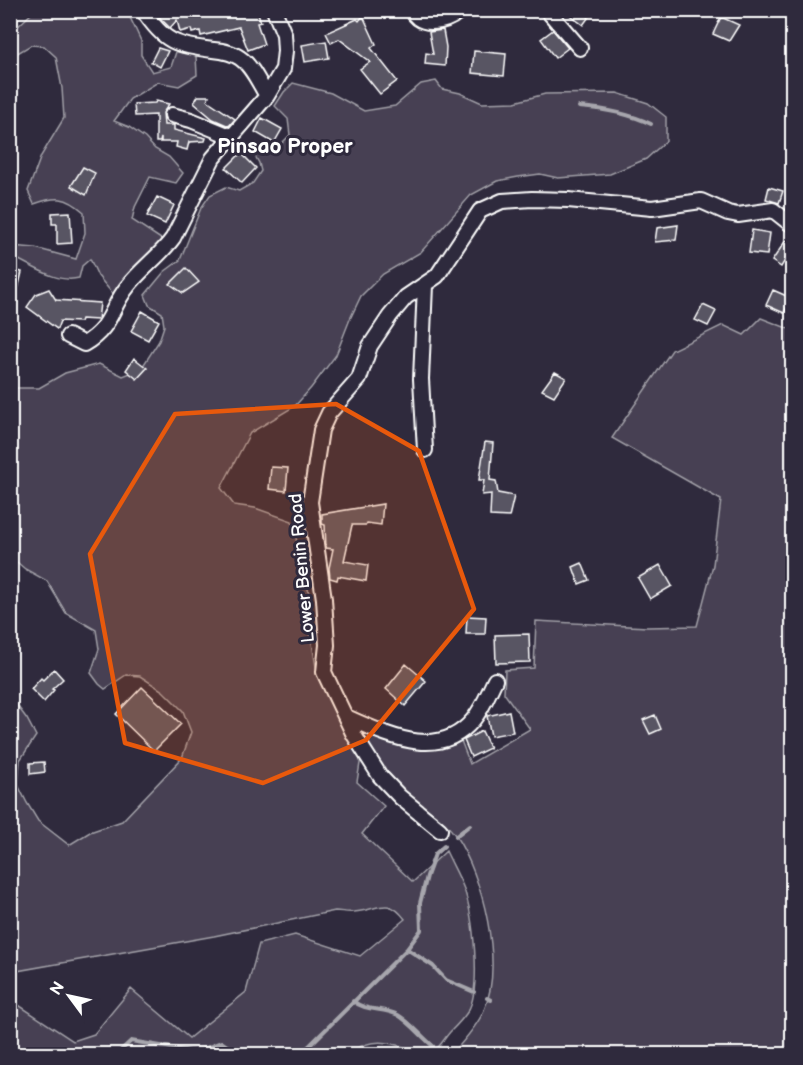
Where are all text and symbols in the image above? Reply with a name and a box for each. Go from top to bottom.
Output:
district label: Pinsao Proper [217,134,353,159]
street label: Lower Benin Road [285,492,319,644]
north arrow [39,966,99,1026]
text: N [46,978,69,999]

